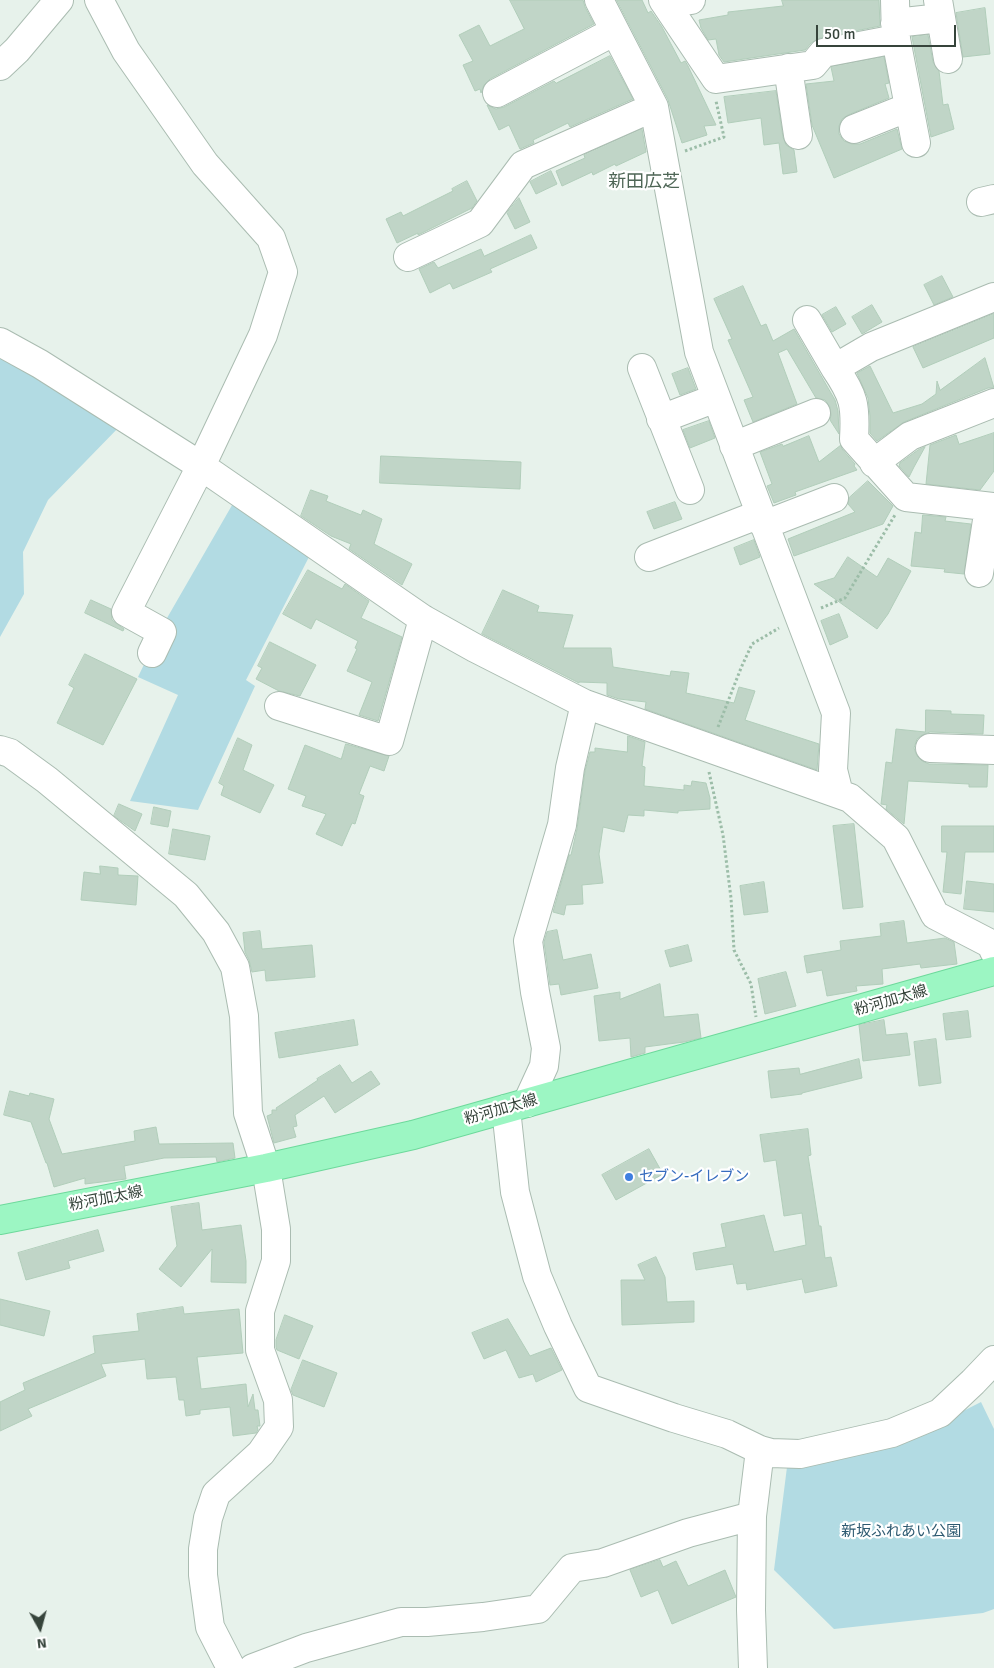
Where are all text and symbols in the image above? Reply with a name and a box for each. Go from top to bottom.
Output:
scale bar [819,15,959,47]
text: 50 m [824,25,855,43]
district label: 新田広芝 [608,171,680,193]
street label: 粉河加太線 [852,982,930,1020]
street label: 粉河加太線 [462,1091,540,1129]
place label: セブン-イレブン [639,1168,749,1186]
marker: セブン-イレブン [623,1171,635,1183]
street label: 粉河加太線 [67,1183,145,1215]
park label: 新坂ふれあい公園 [841,1523,961,1541]
north arrow [15,1603,65,1653]
text: N [36,1634,48,1652]

